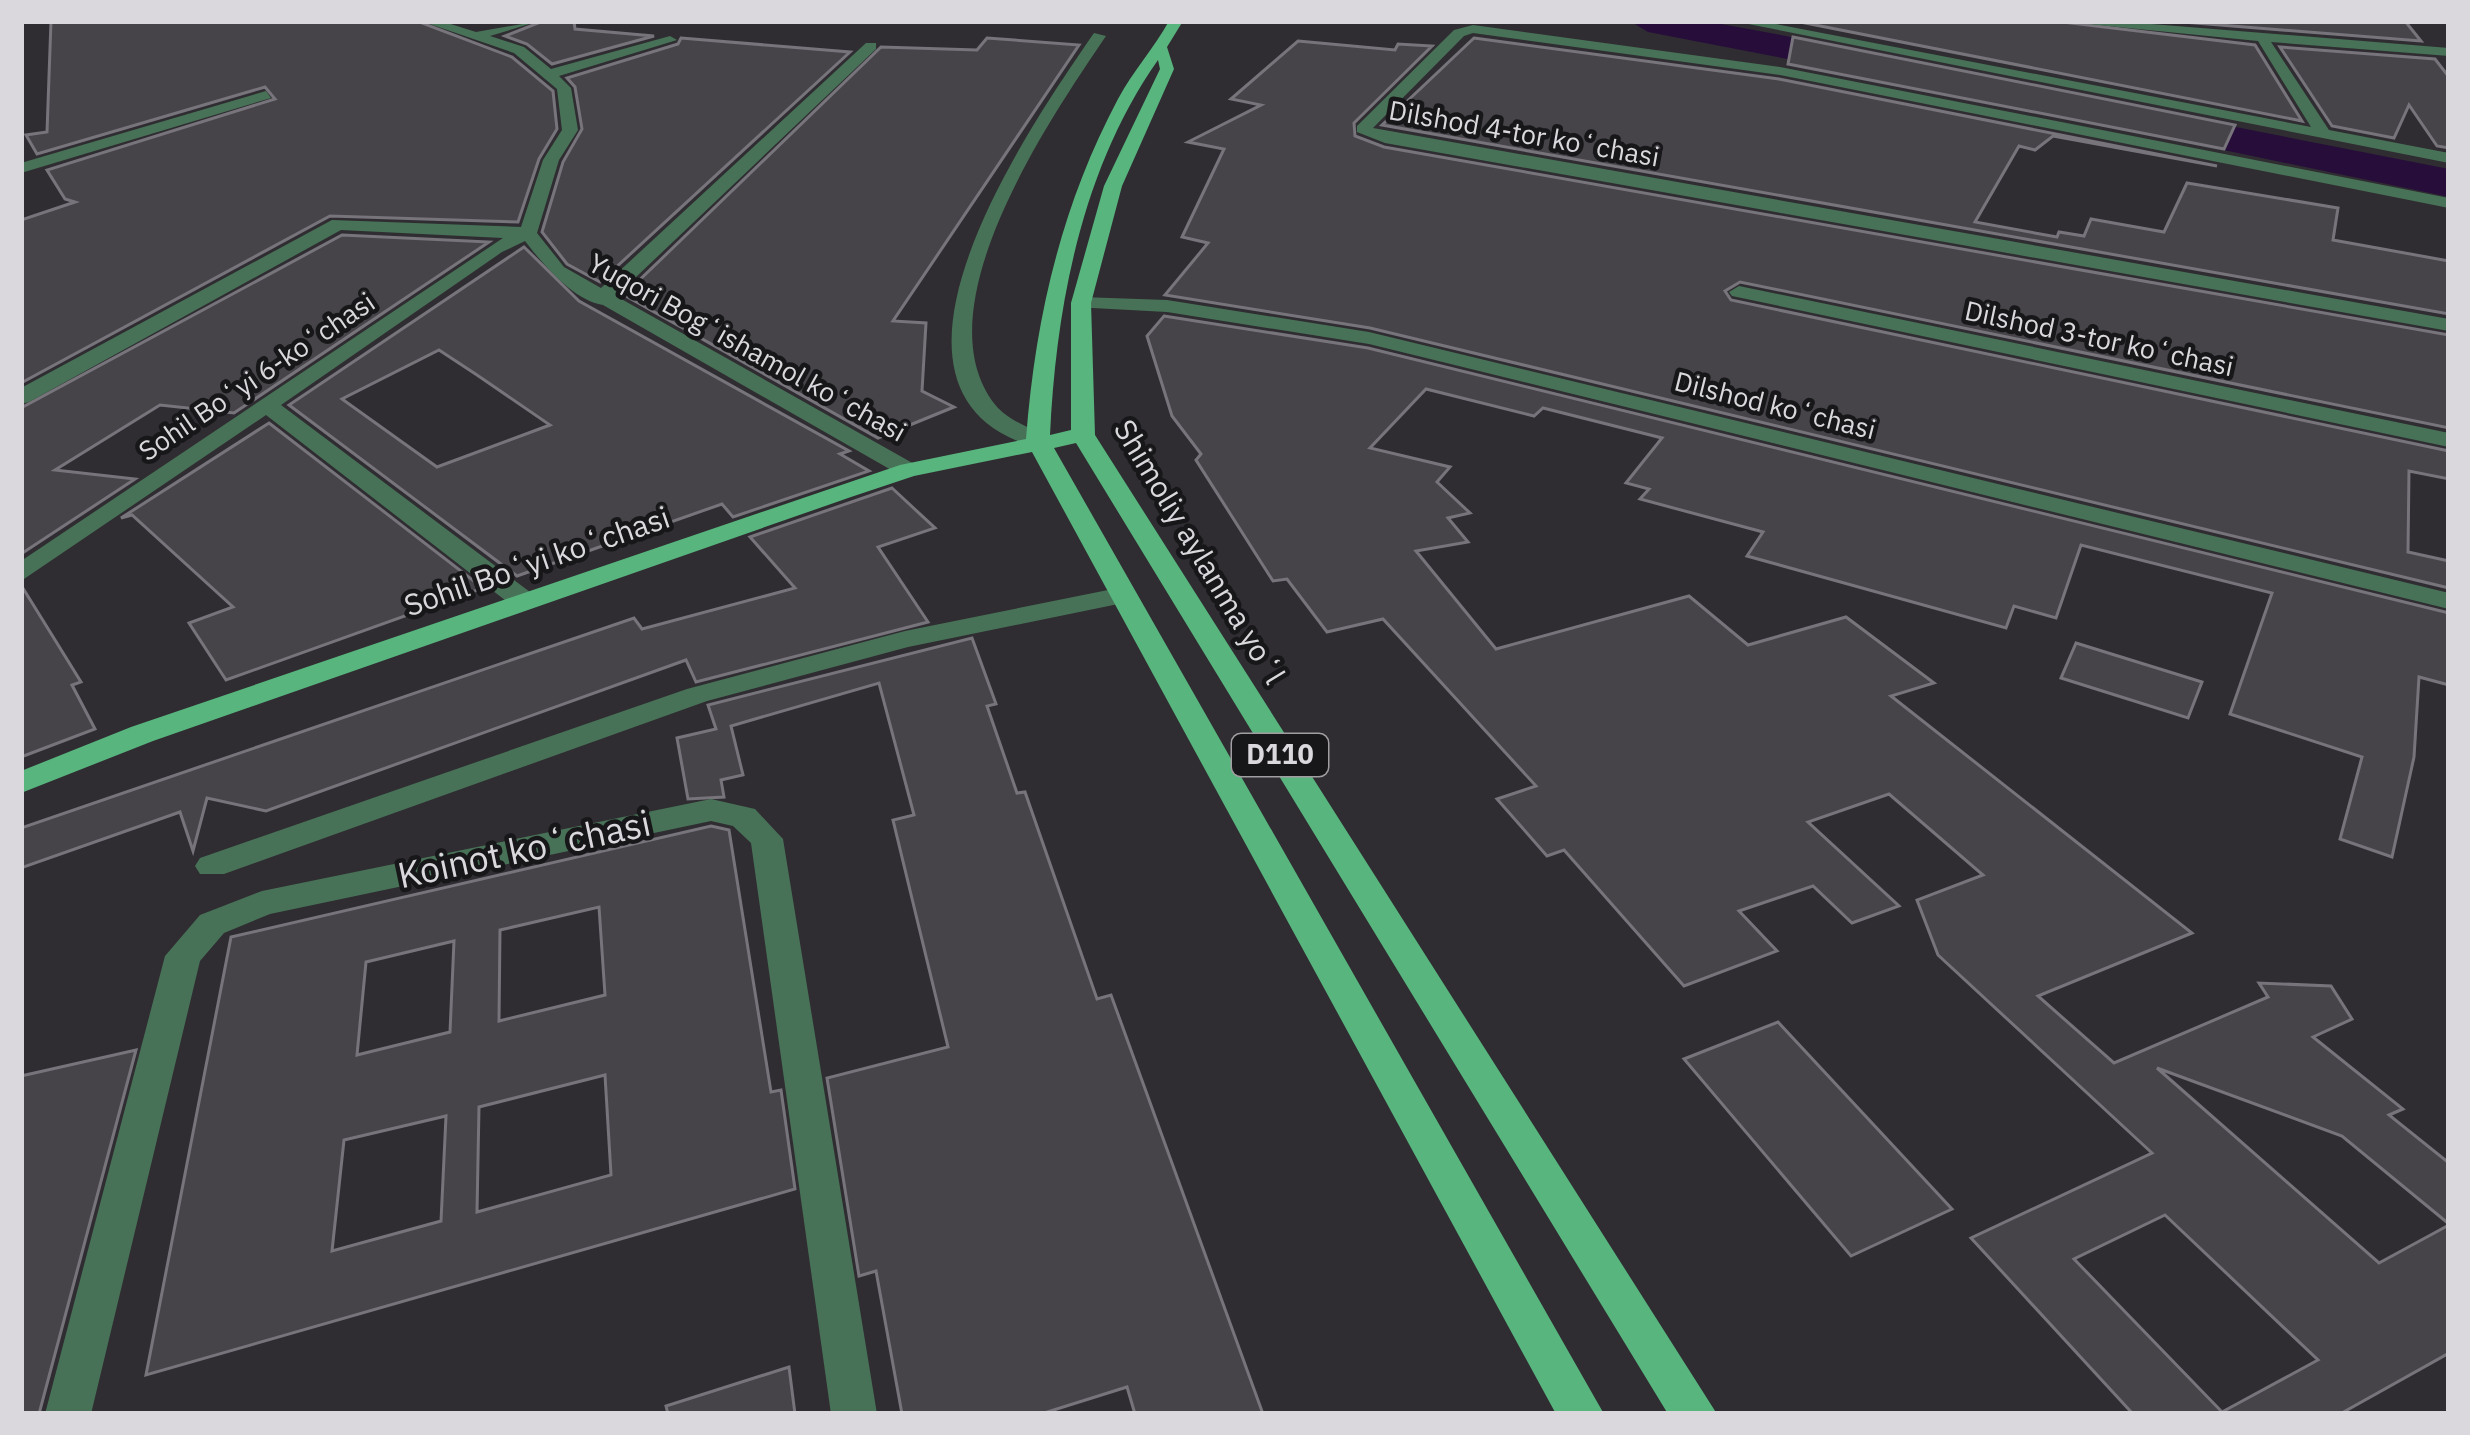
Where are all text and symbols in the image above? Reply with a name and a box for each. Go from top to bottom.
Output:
street label: Dilshod 4-tor koʻchasi [1386,92,1662,174]
street label: Yuqori Bogʻishamol koʻchasi [583,245,913,449]
street label: Sohil Boʻyi 6-koʻchasi [131,284,381,468]
street label: Dilshod 3-tor koʻchasi [1962,292,2237,383]
street label: Dilshod koʻchasi [1671,363,1880,446]
street label: Shimoliy aylanma yoʻl [1106,412,1295,691]
street label: Sohil Boʻyi koʻchasi [399,497,674,624]
road number: D110 [1232,734,1328,776]
street label: Koinot koʻchasi [393,799,655,898]

